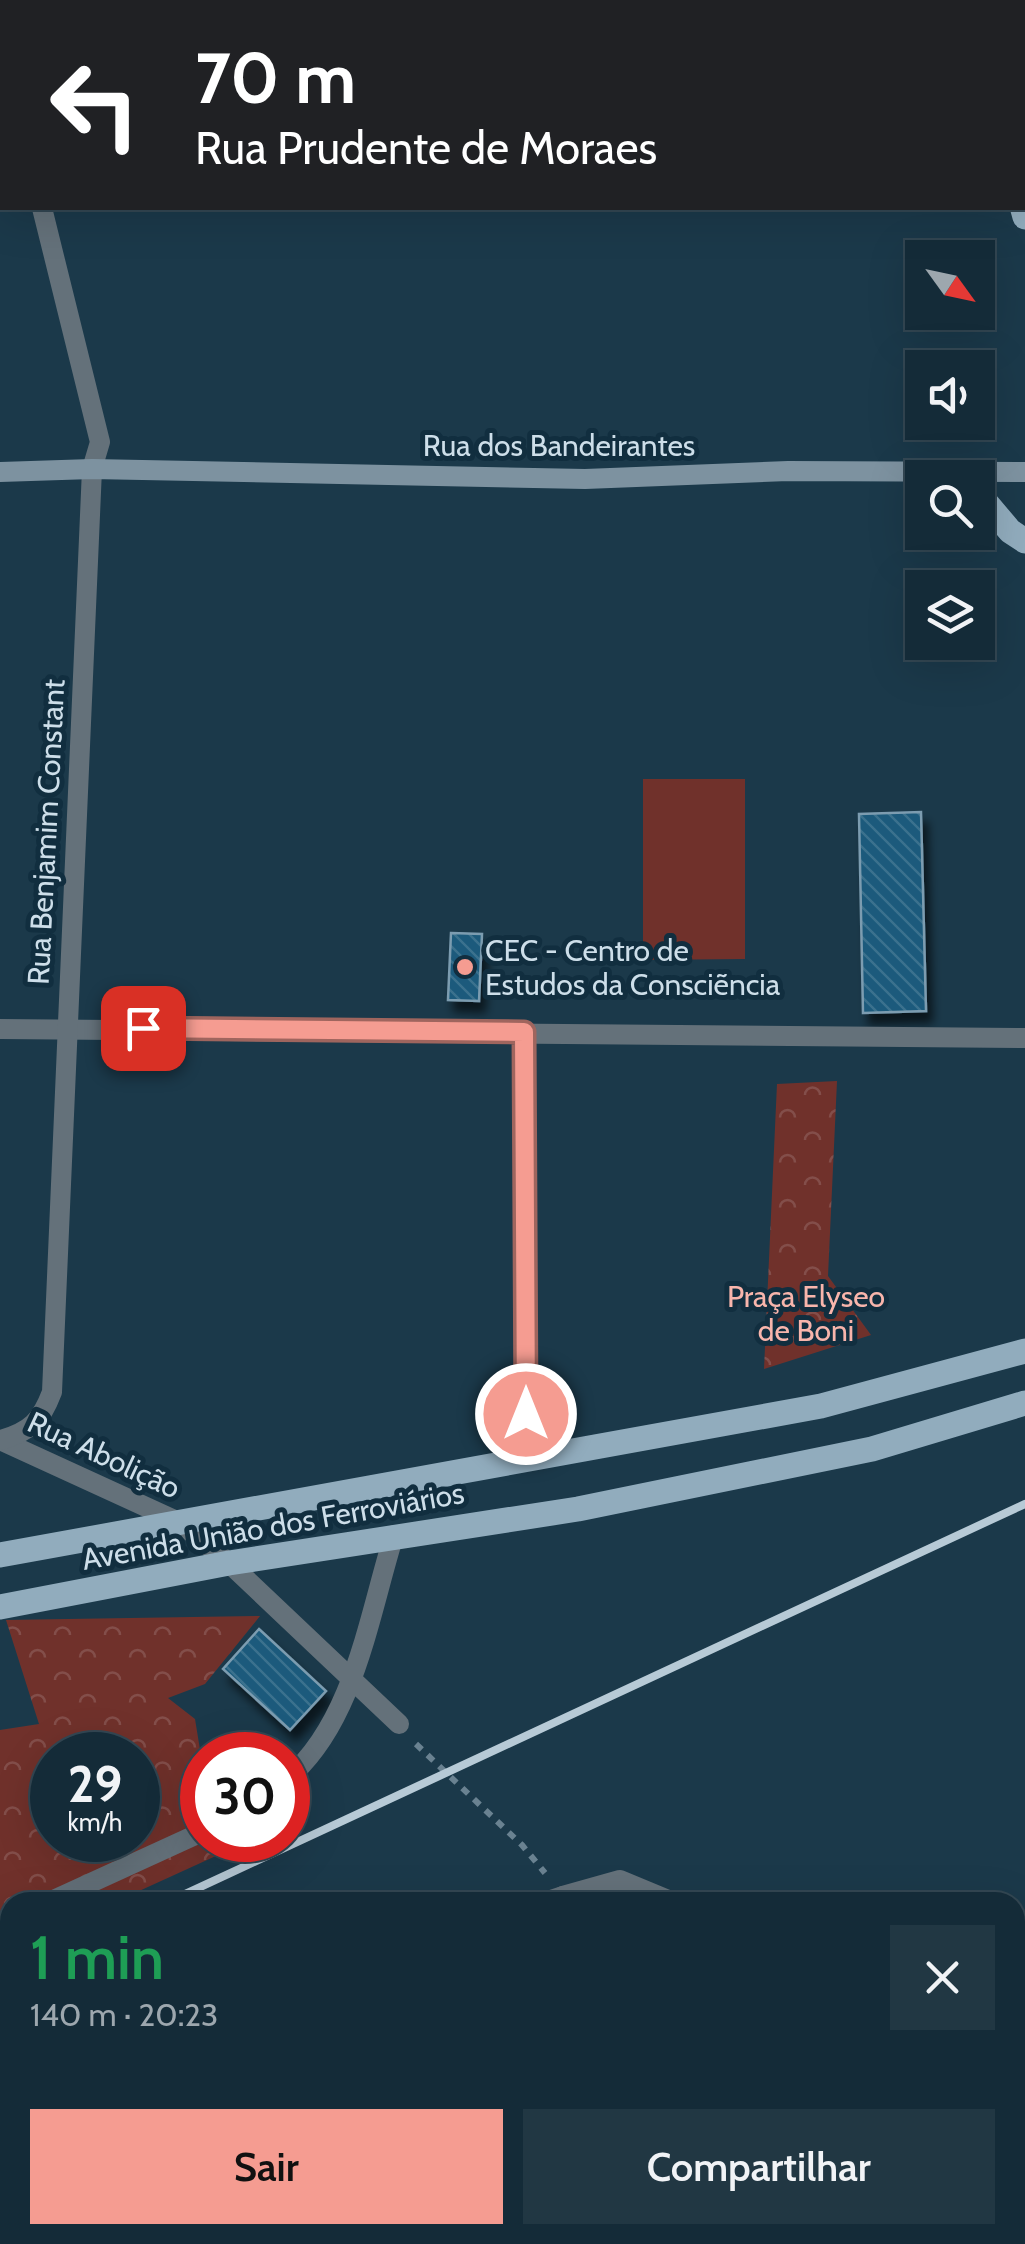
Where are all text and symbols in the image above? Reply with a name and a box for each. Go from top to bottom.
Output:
text: 70 m [195,35,356,121]
icon: left [30,40,160,170]
text: Rua Prudente de Moraes [195,121,657,175]
north arrow [905,240,995,330]
map controls [905,240,995,660]
button: sound [905,350,995,440]
street label: Rua dos Bandeirantes [423,427,695,464]
button: search [905,460,995,550]
button: layers [905,570,995,660]
street label: Rua Benjamim Constant [20,678,72,986]
place label: CEC - Centro de Estudos da Consciẽncia [485,932,781,1003]
marker: CEC - Centro de Estudos da Consciẽncia [454,956,476,978]
pin [101,986,186,1071]
icon: arrive [116,1001,171,1056]
park label: Praça Elyseo de Boni [727,1278,885,1349]
position arrow [474,1362,578,1466]
street label: Rua Abolição [22,1404,186,1506]
street label: Avenida União dos Ferroviários [79,1474,467,1578]
speed limit sign: 30 [180,1732,310,1862]
text: 29 [68,1754,122,1815]
text: km/h [68,1807,122,1837]
text: 1 min [30,1921,164,1994]
button: close [890,1925,995,2030]
text: 140 m · 20:23 [30,1995,218,2034]
button: Sair [30,2109,503,2224]
button: Compartilhar [523,2109,995,2224]

